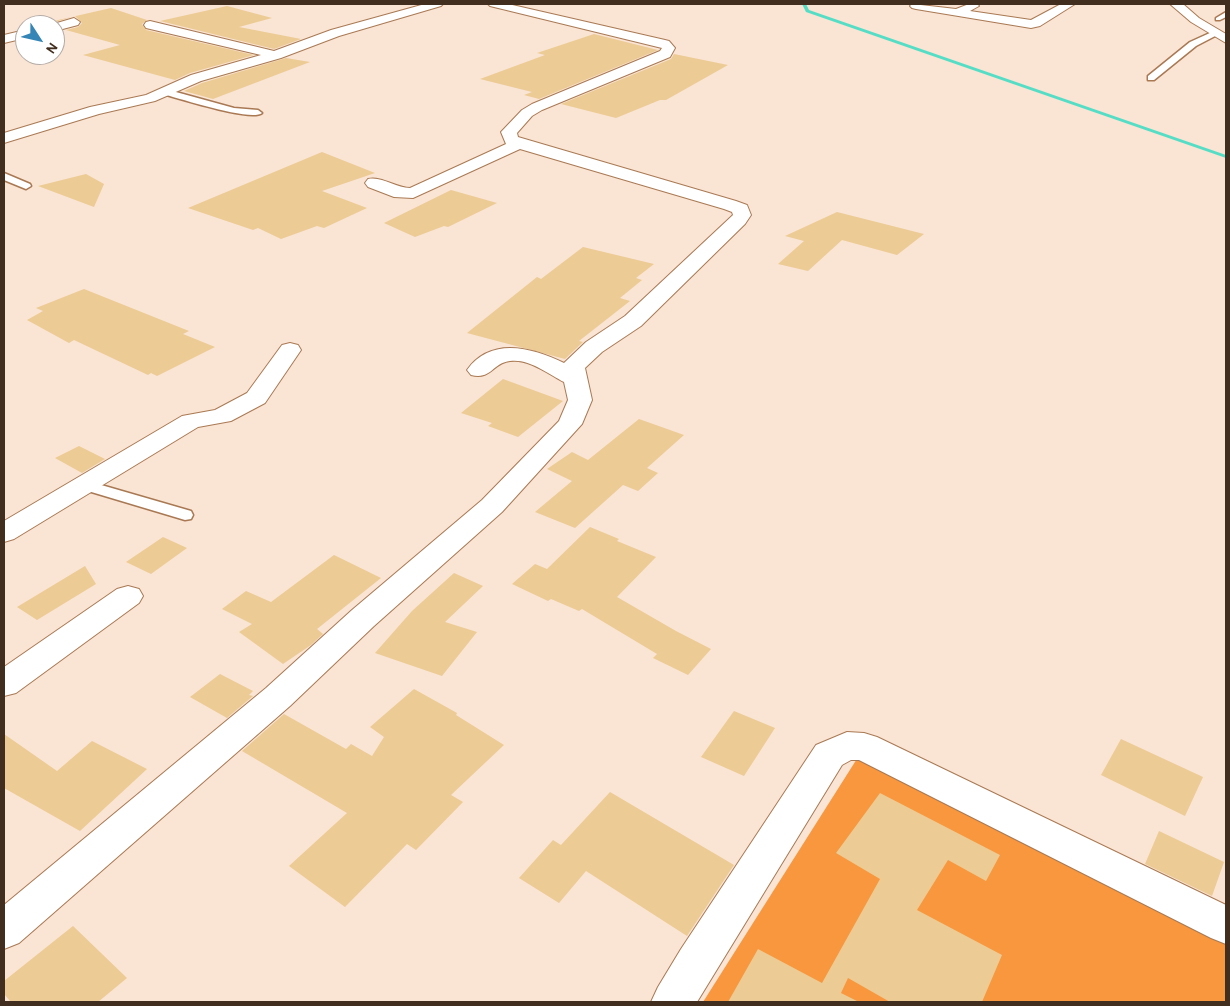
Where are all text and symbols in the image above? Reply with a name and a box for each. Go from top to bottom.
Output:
north arrow [15,15,65,65]
text: N [42,39,62,57]

